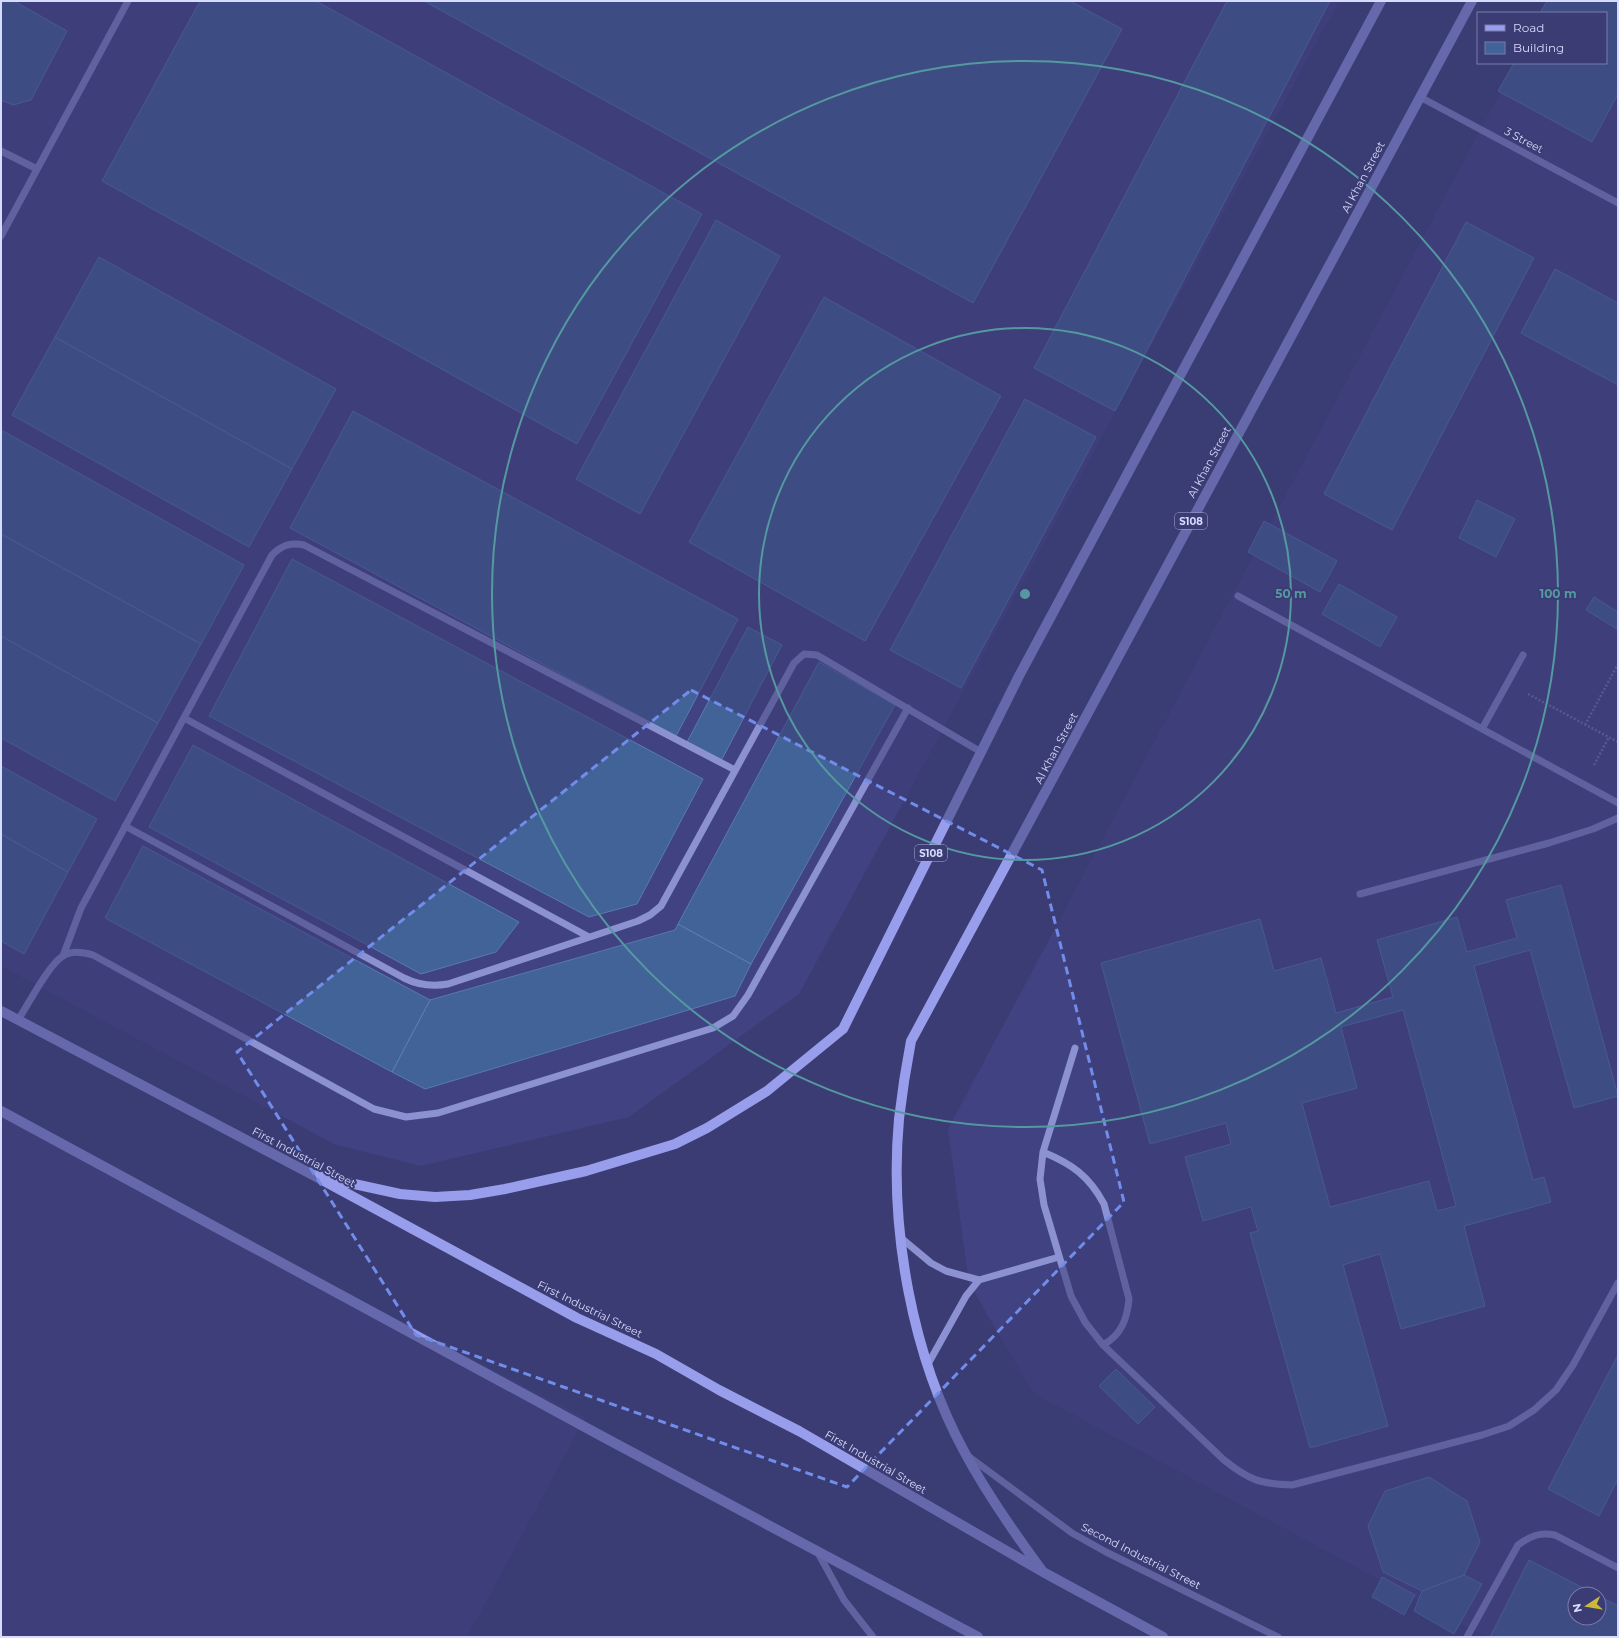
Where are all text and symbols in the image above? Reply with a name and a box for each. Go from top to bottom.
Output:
legend [1477,12,1607,64]
text: Road [1513,20,1544,35]
text: Building [1513,40,1564,55]
street label: 3 Street [1502,124,1546,156]
street label: Al Khan Street [1338,138,1388,215]
street label: Al Khan Street [1184,423,1234,500]
road number: S108 [1175,513,1207,529]
text: 50 m [1275,586,1307,601]
text: 100 m [1540,586,1576,601]
centre of rings [1018,587,1032,601]
street label: Al Khan Street [1031,709,1081,786]
road number: S108 [915,845,947,861]
street label: First Industrial Street [250,1124,359,1191]
street label: First Industrial Street [535,1277,645,1341]
street label: First Industrial Street [823,1427,930,1497]
street label: Second Industrial Street [1079,1520,1204,1593]
north arrow [1567,1586,1607,1626]
text: N [1569,1602,1585,1614]

